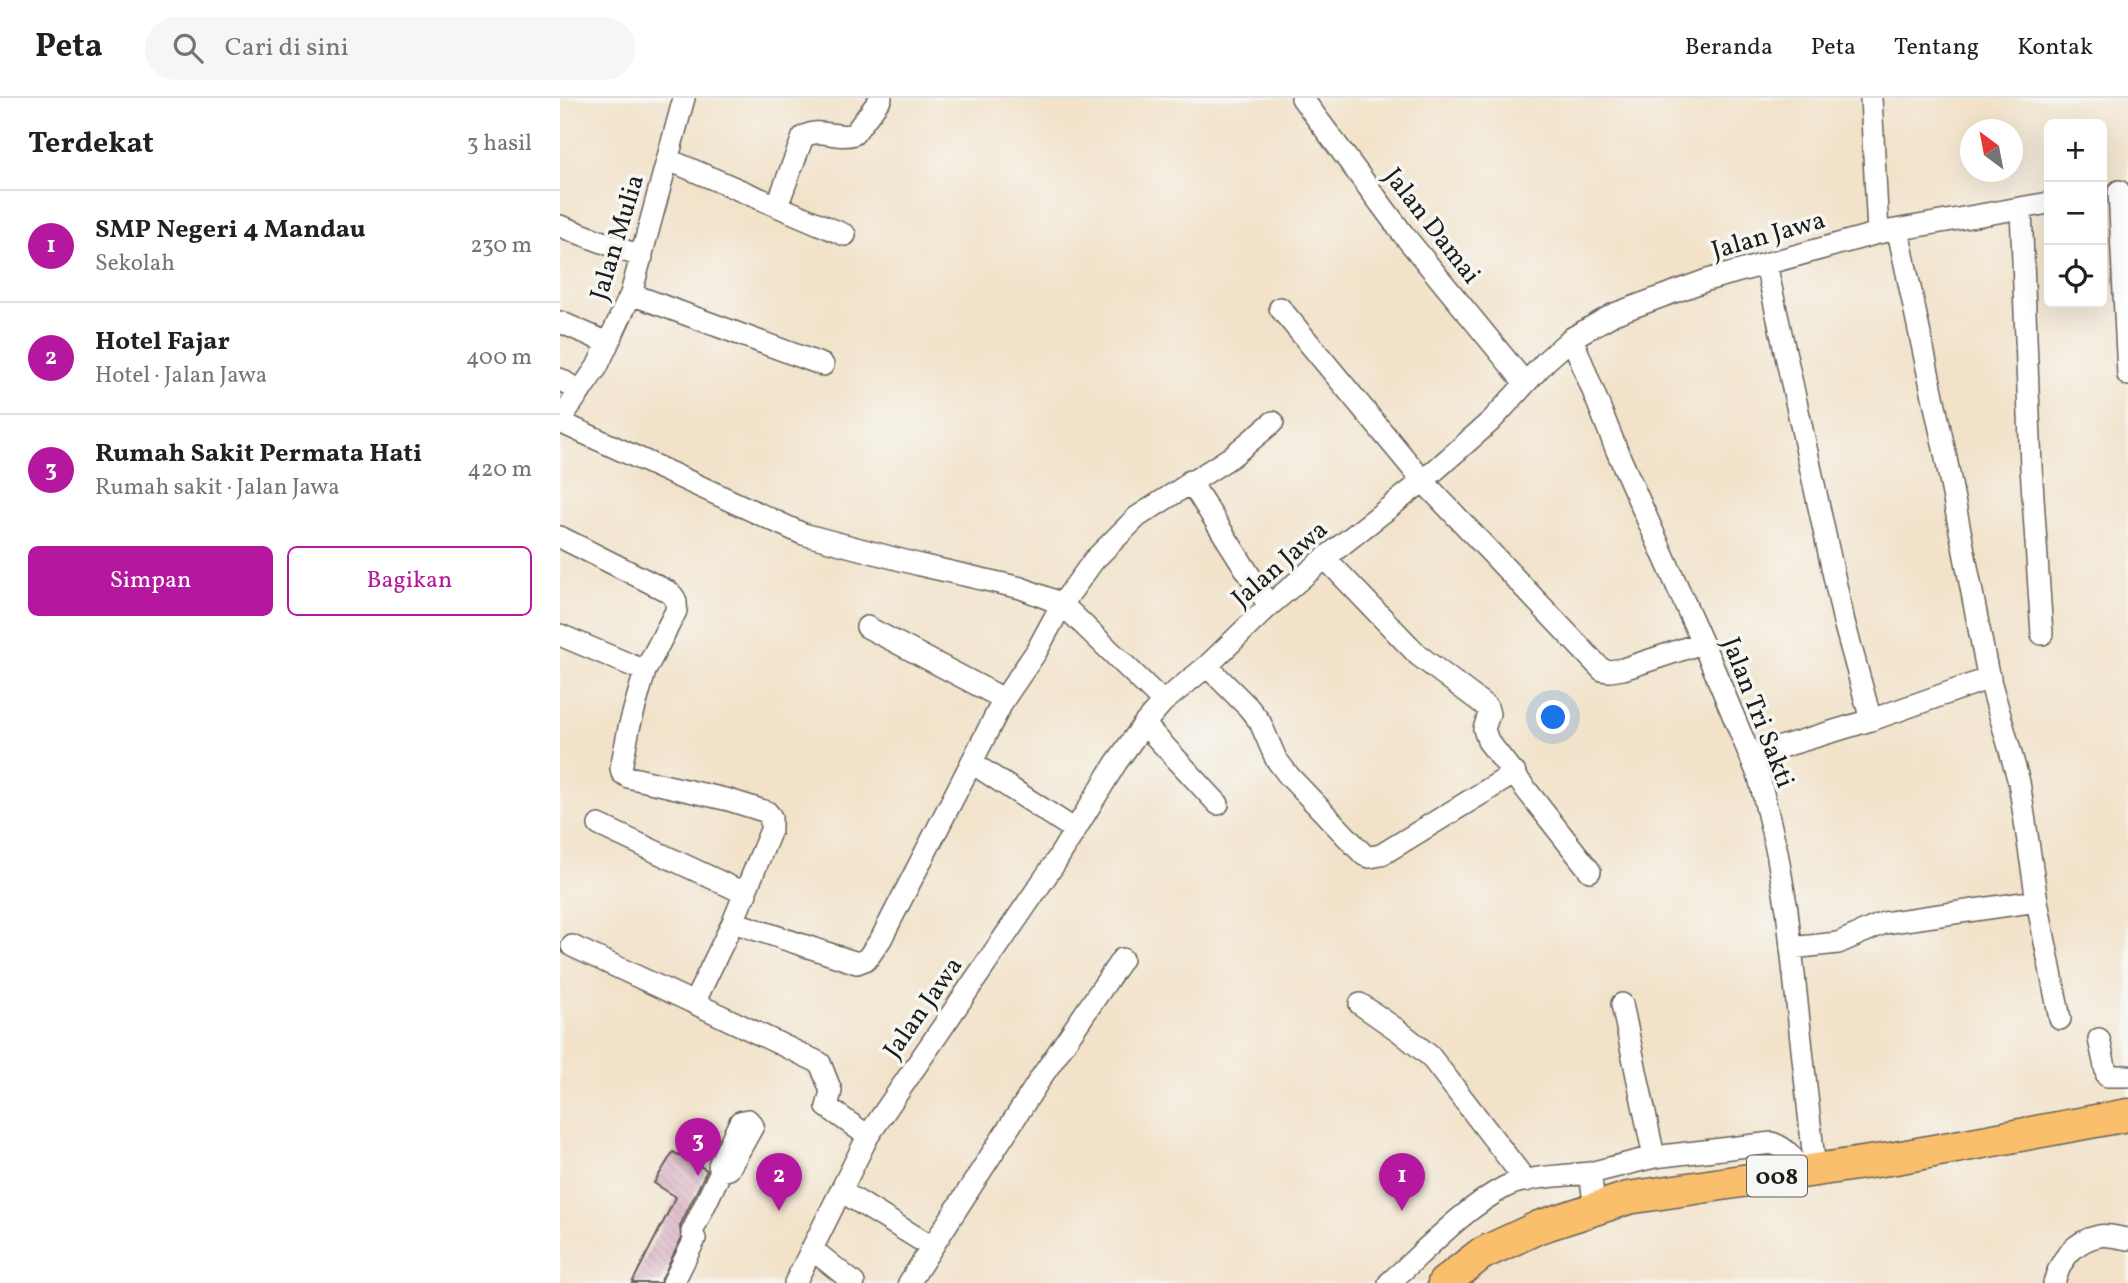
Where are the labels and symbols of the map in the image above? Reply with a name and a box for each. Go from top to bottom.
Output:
north arrow [1960,119,2023,182]
street label: Jalan Damai [1375,161,1488,292]
street label: Jalan Mulia [582,170,654,305]
street label: Jalan Jawa [1707,203,1830,269]
street label: Jalan Jawa [1224,513,1336,616]
street label: Jalan Tri Sakti [1712,632,1802,793]
your location [1536,700,1570,734]
street label: Jalan Jawa [875,950,972,1066]
pin: 3 [675,1118,721,1176]
pin: 2 [756,1153,802,1211]
pin: 1 [1379,1153,1425,1211]
road number: 008 [1747,1156,1807,1196]

